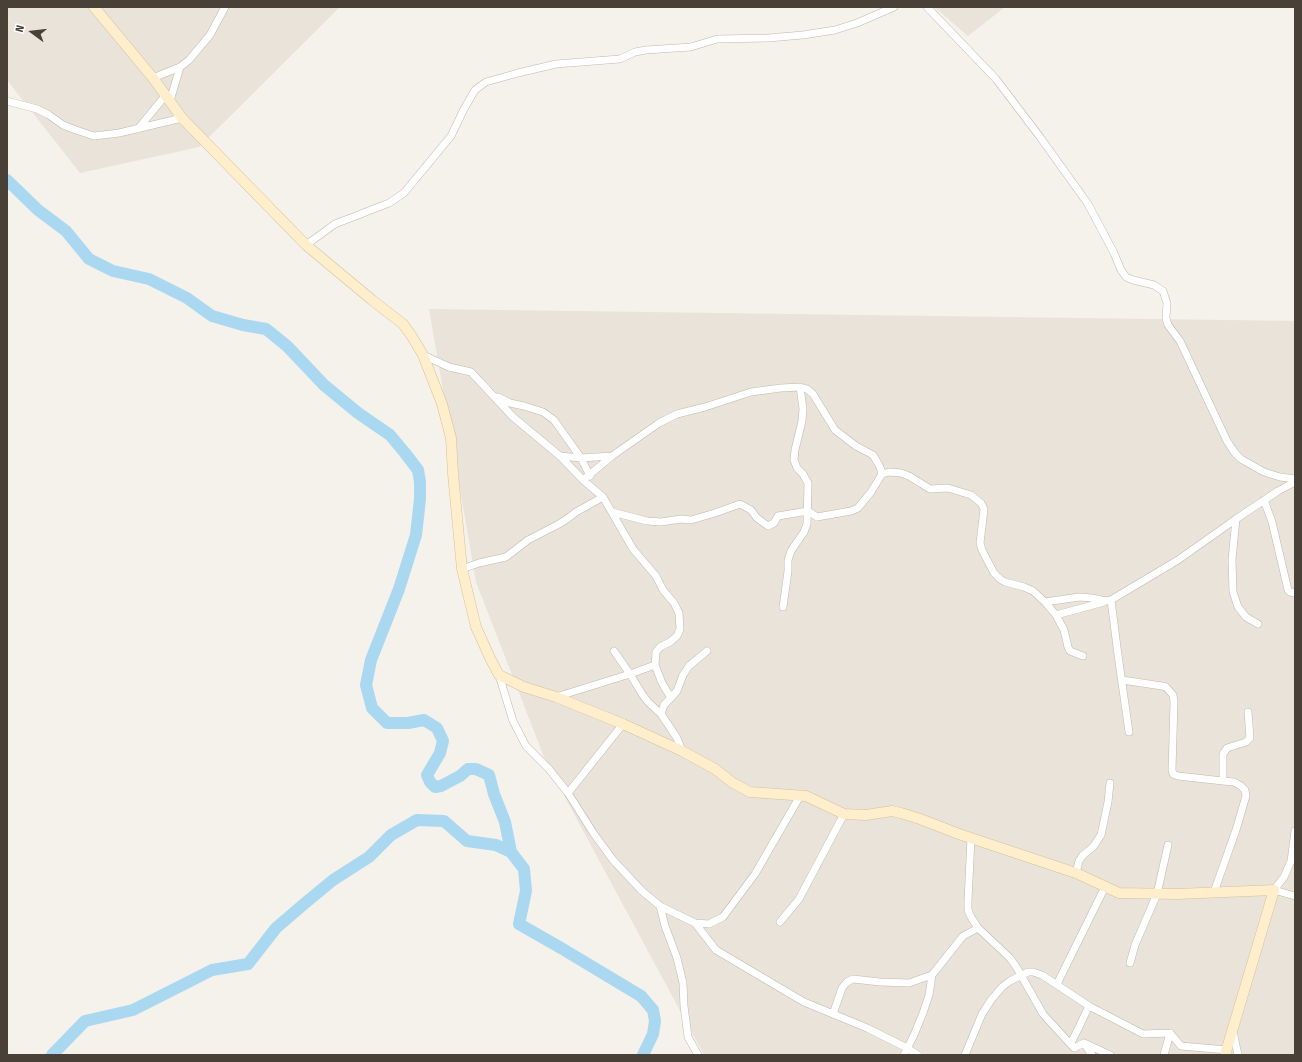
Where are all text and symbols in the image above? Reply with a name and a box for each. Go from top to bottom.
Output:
north arrow [12,12,52,52]
text: N [13,24,27,34]

